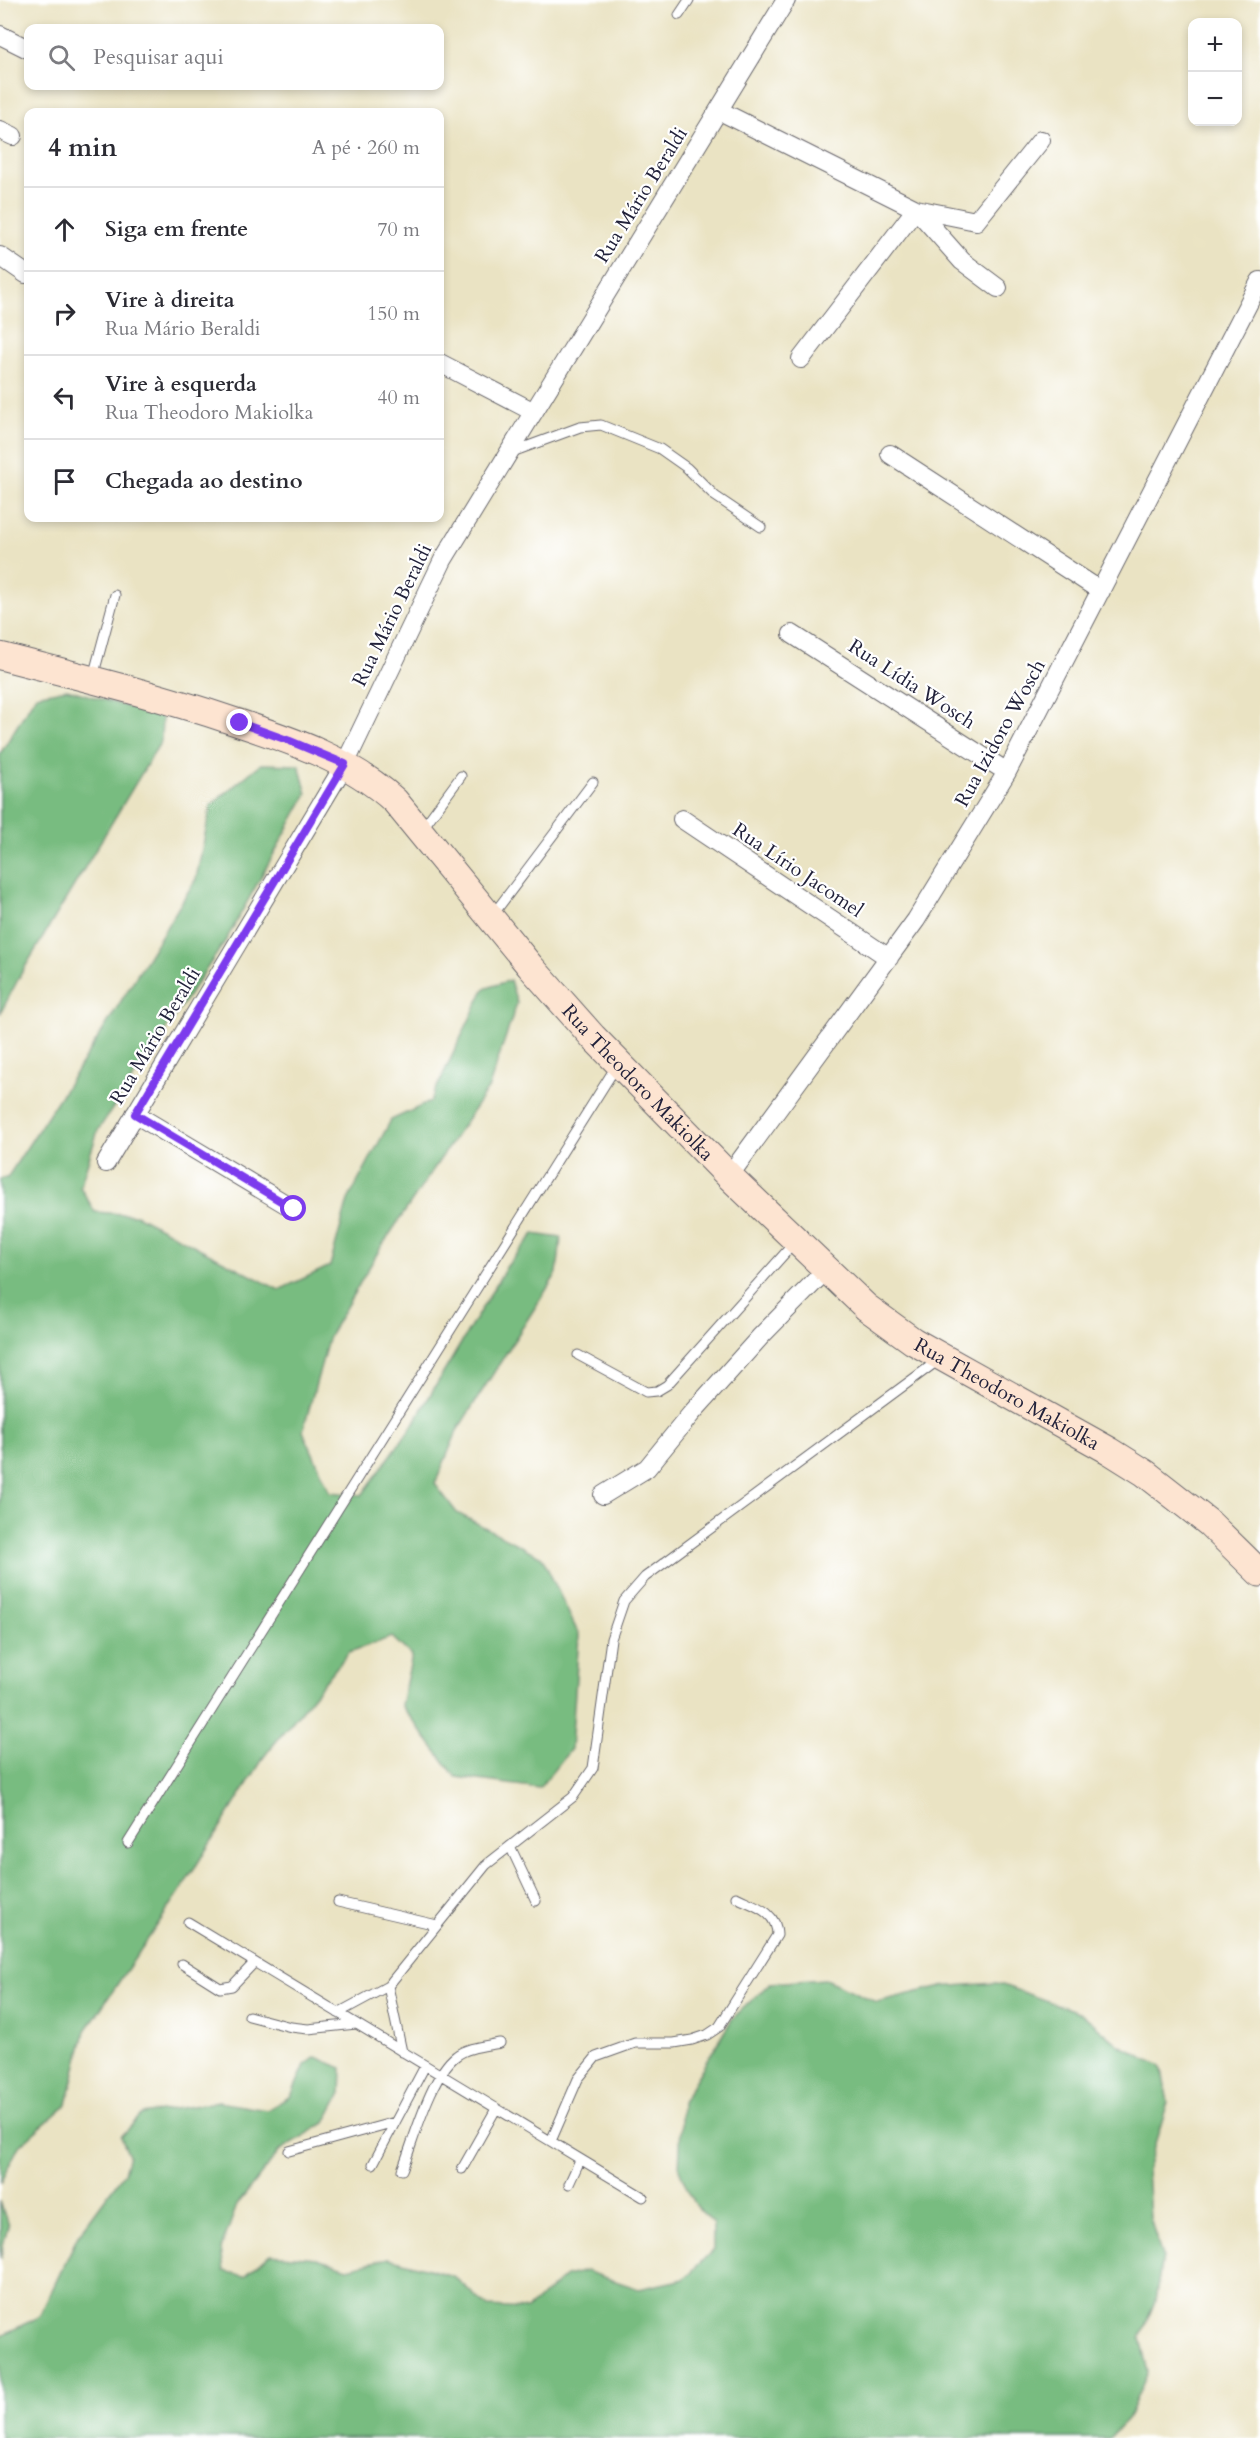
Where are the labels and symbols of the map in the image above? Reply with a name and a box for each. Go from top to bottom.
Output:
street label: Rua Mário Beraldi [588,122,694,268]
street label: Rua Mário Beraldi [346,539,438,691]
street label: Rua Lídia Wosch [843,633,981,735]
street label: Rua Izidoro Wosch [948,654,1052,812]
route end [226,709,252,735]
street label: Rua Lírio Jacomel [727,816,869,924]
street label: Rua Mário Beraldi [103,962,207,1110]
street label: Rua Theodoro Makiolka [556,998,720,1167]
route start [280,1195,306,1221]
street label: Rua Theodoro Makiolka [910,1331,1105,1456]

